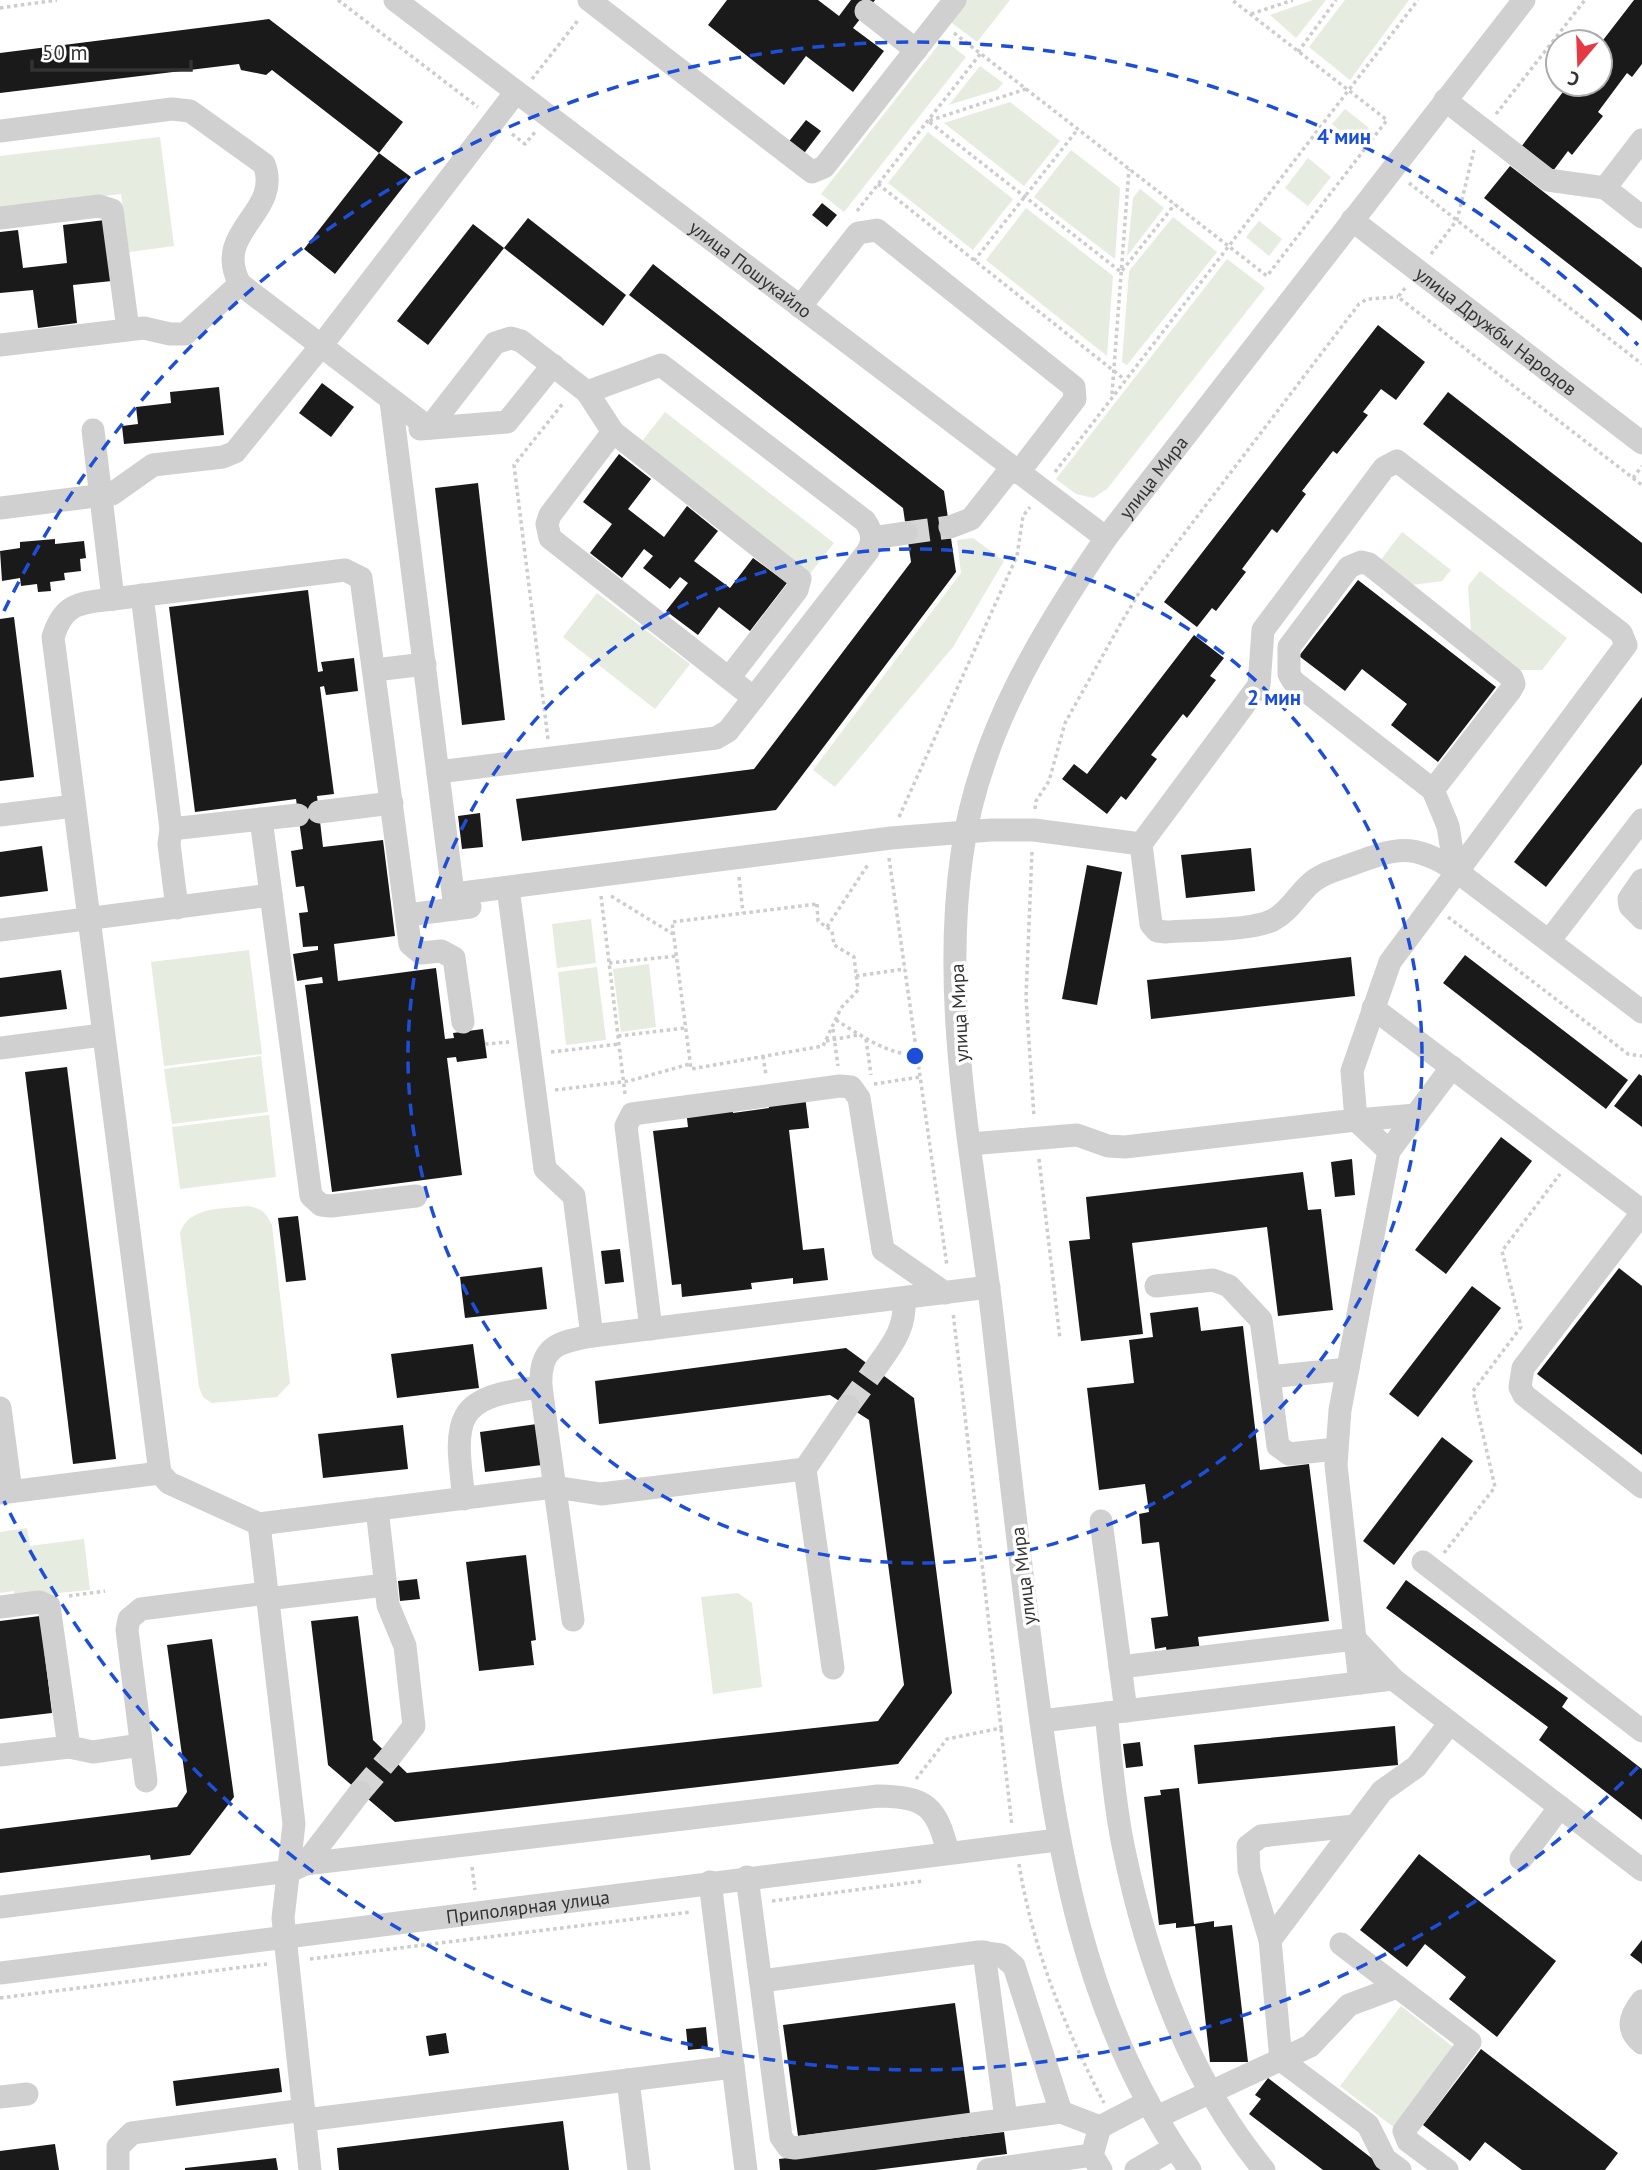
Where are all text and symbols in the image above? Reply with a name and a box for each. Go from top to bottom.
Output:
scale bar [32,28,191,72]
north arrow [1544,28,1614,98]
text: 50 m [42,39,88,66]
text: С [1564,66,1582,92]
text: 4 мин [1317,123,1371,150]
street label: улица Пошукайло [685,215,817,323]
street label: улица Дружбы Народов [1411,261,1582,401]
street label: улица Мира [1113,431,1193,524]
text: 2 мин [1247,684,1301,711]
street label: улица Мира [944,963,974,1063]
centre of rings [903,1044,927,1068]
street label: улица Мира [1005,1526,1041,1626]
street label: Приполярная улица [445,1884,611,1929]

